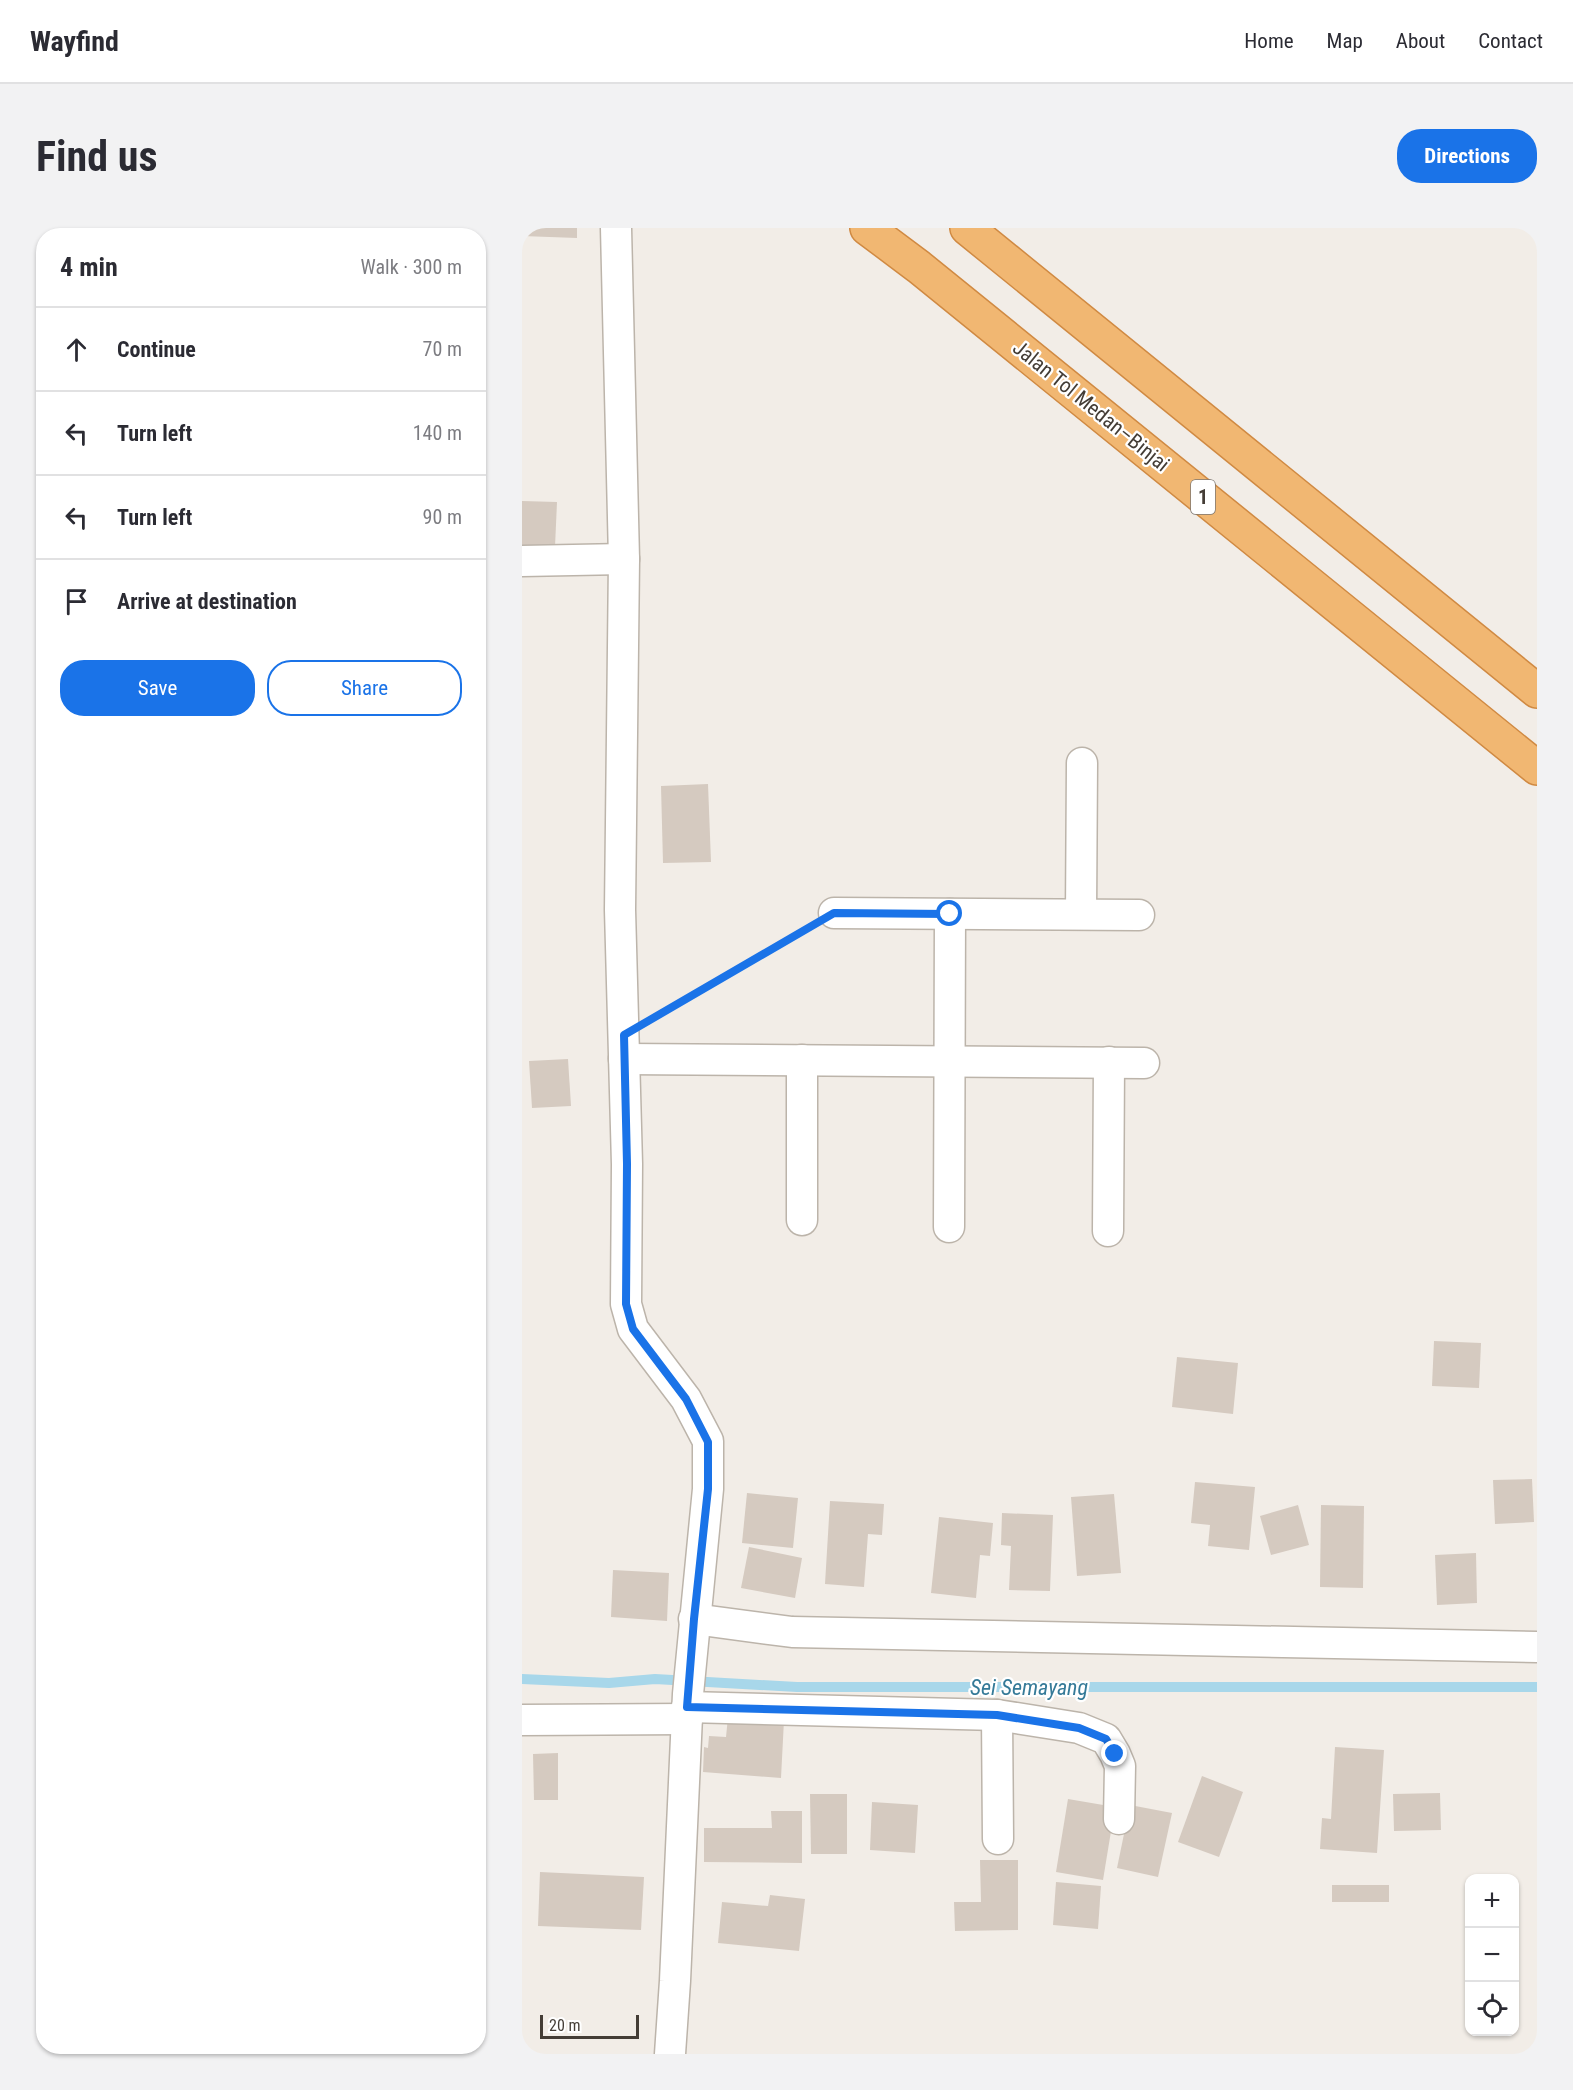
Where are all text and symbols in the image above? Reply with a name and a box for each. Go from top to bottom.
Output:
text: Wayfind [30,25,119,58]
text: Home [1244,29,1294,53]
text: Map [1327,29,1363,53]
text: About [1396,29,1445,53]
text: Contact [1478,29,1543,53]
button: Directions [1397,129,1537,183]
text: Find us [36,132,157,181]
text: 4 min [60,252,118,282]
text: Walk · 300 m [361,255,462,279]
icon: ahead [60,333,93,366]
street label: Jalan Tol Medan–Binjai [1008,336,1174,476]
text: Continue [117,337,196,362]
text: 70 m [423,337,462,361]
icon: left [60,417,93,450]
text: Turn left [117,421,192,446]
text: 140 m [413,421,462,445]
road number: 1 [1191,480,1215,514]
icon: left [60,501,93,534]
text: Turn left [117,505,192,530]
text: 90 m [423,505,462,529]
icon: arrive [60,585,93,618]
text: Arrive at destination [117,589,297,614]
button: Save [60,660,255,716]
button: Share [267,660,462,716]
route start [936,900,962,926]
water label: Sei Semayang [970,1675,1088,1700]
route end [1101,1740,1127,1766]
map controls [1465,1874,1519,2036]
button: + [1465,1874,1519,1928]
button: − [1465,1928,1519,1982]
button: locate [1465,1982,1519,2036]
scale bar [540,2012,639,2040]
text: 20 m [549,2016,581,2035]

